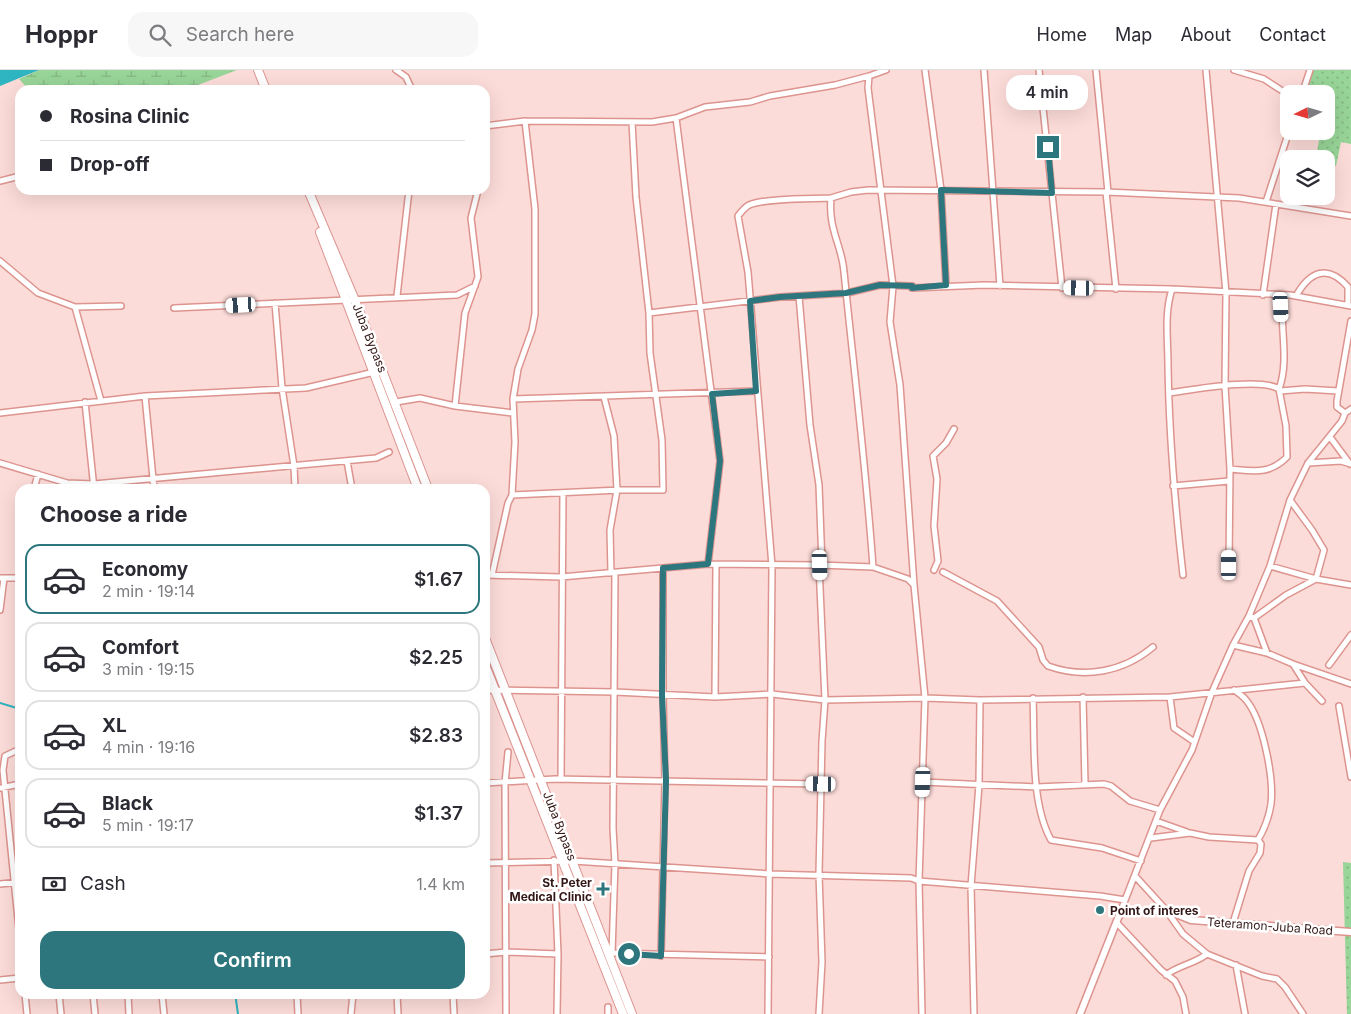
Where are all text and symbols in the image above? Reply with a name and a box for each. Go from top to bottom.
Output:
search box [128,12,478,57]
text: Hoppr [25,20,98,49]
icon: search [146,21,174,49]
text: Search here [186,23,294,46]
text: Home [1037,24,1087,45]
text: Map [1115,24,1152,45]
text: About [1180,24,1231,45]
text: Contact [1259,24,1326,45]
callout: 4 min [1007,75,1089,110]
text: 4 min [1025,82,1069,102]
north arrow [1280,85,1335,140]
map controls [1280,85,1335,205]
text: Rosina Clinic [70,105,190,128]
route end [1037,136,1059,158]
button: layers [1280,150,1335,205]
text: Drop-off [70,153,150,176]
car [1063,280,1094,296]
car [1272,292,1289,322]
car [225,297,256,313]
street label: Juba Bypass [349,301,391,375]
text: Choose a ride [40,501,188,527]
car [811,550,828,580]
car [1221,550,1236,580]
icon: car [42,557,87,602]
text: Economy [102,558,188,581]
text: $1.67 [414,568,463,591]
text: 2 min · 19:14 [102,581,195,601]
icon: car [42,635,87,680]
text: Comfort [102,636,179,659]
text: $2.25 [409,646,463,669]
text: 3 min · 19:15 [102,659,195,679]
icon: car [42,713,87,758]
text: XL [102,714,127,737]
text: $2.83 [409,724,463,747]
text: 4 min · 19:16 [102,737,195,757]
car [914,767,931,797]
car [805,776,836,792]
street label: Juba Bypass [540,789,580,863]
icon: car [42,791,87,836]
text: Black [102,792,153,815]
text: $1.37 [414,802,463,825]
text: 5 min · 19:17 [102,815,194,835]
icon: cash [40,870,68,898]
text: Cash [80,872,126,895]
text: 1.4 km [416,874,465,894]
place label: St. Peter Medical Clinic [509,875,592,904]
marker: St. Peter Medical Clinic [596,882,610,896]
place label: Point of interes [1110,903,1199,918]
marker: Point of interes [1094,904,1106,916]
street label: Teteramon-Juba Road [1207,914,1333,938]
button: Confirm [40,931,465,989]
route start [618,943,640,965]

